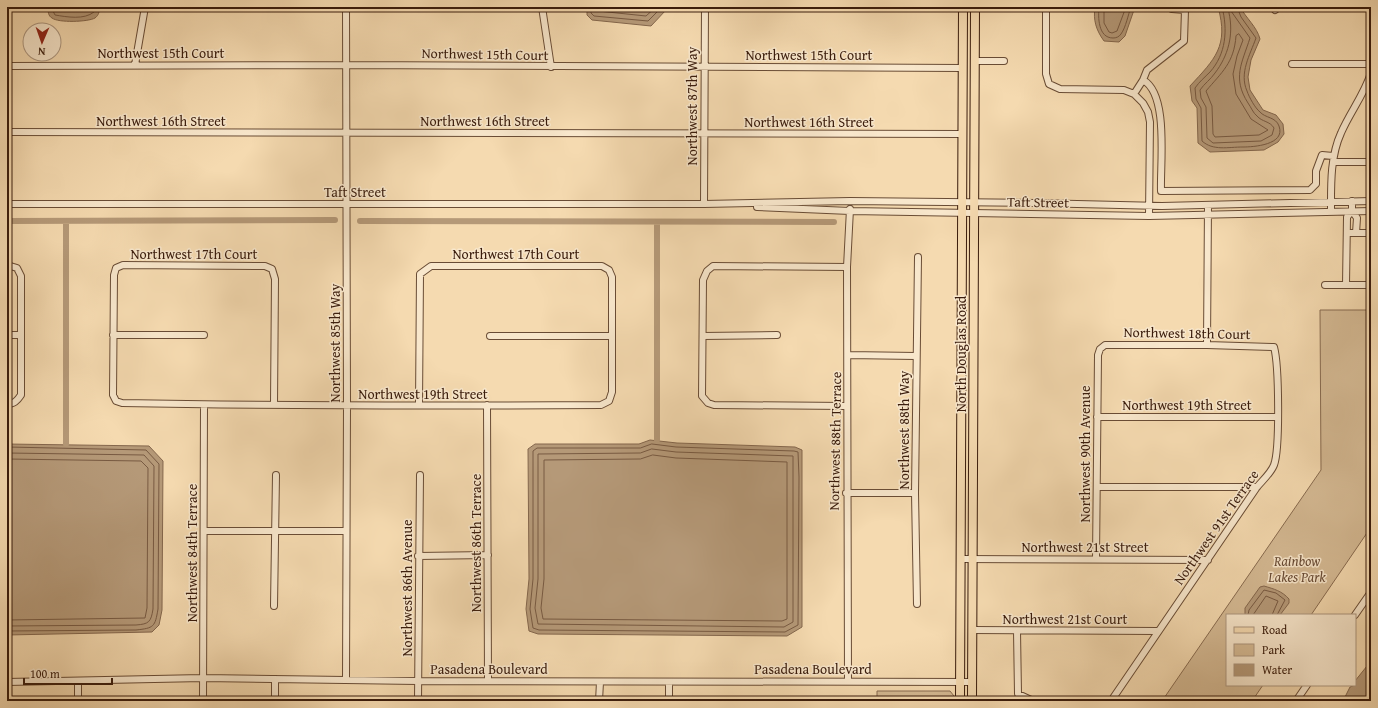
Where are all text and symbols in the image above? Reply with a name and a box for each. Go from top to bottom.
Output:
north arrow [22,22,62,62]
street label: Northwest 15th Court [97,43,225,63]
street label: Northwest 15th Court [421,43,549,65]
text: N [37,44,46,60]
street label: Northwest 15th Court [745,45,873,65]
street label: Northwest 87th Way [682,46,702,166]
street label: Northwest 16th Street [96,111,226,131]
street label: Northwest 16th Street [420,111,550,131]
street label: Northwest 16th Street [744,112,874,132]
street label: Taft Street [324,182,386,202]
street label: Taft Street [1007,191,1069,213]
street label: Northwest 17th Court [130,244,258,264]
street label: Northwest 17th Court [452,244,580,264]
street label: Northwest 85th Way [325,283,345,403]
street label: North Douglas Road [951,295,971,412]
street label: Northwest 18th Court [1123,322,1251,344]
street label: Northwest 88th Way [894,370,914,490]
street label: Northwest 88th Terrace [824,371,846,511]
street label: Northwest 19th Street [358,384,488,404]
street label: Northwest 90th Avenue [1075,385,1095,523]
street label: Northwest 19th Street [1122,395,1252,415]
street label: Northwest 91st Terrace [1169,465,1264,589]
street label: Northwest 86th Terrace [466,473,486,612]
street label: Northwest 84th Terrace [182,483,202,622]
street label: Northwest 86th Avenue [397,519,417,657]
street label: Northwest 21st Street [1021,537,1149,557]
park label: Rainbow Lakes Park [1267,551,1326,587]
street label: Northwest 21st Court [1003,609,1127,629]
legend [1226,614,1356,686]
text: Road [1262,621,1288,638]
text: Park [1262,641,1286,658]
street label: Pasadena Boulevard [430,659,548,679]
street label: Pasadena Boulevard [754,659,872,679]
scale bar [24,660,112,686]
text: Water [1262,661,1292,678]
text: 100 m [30,665,60,682]

